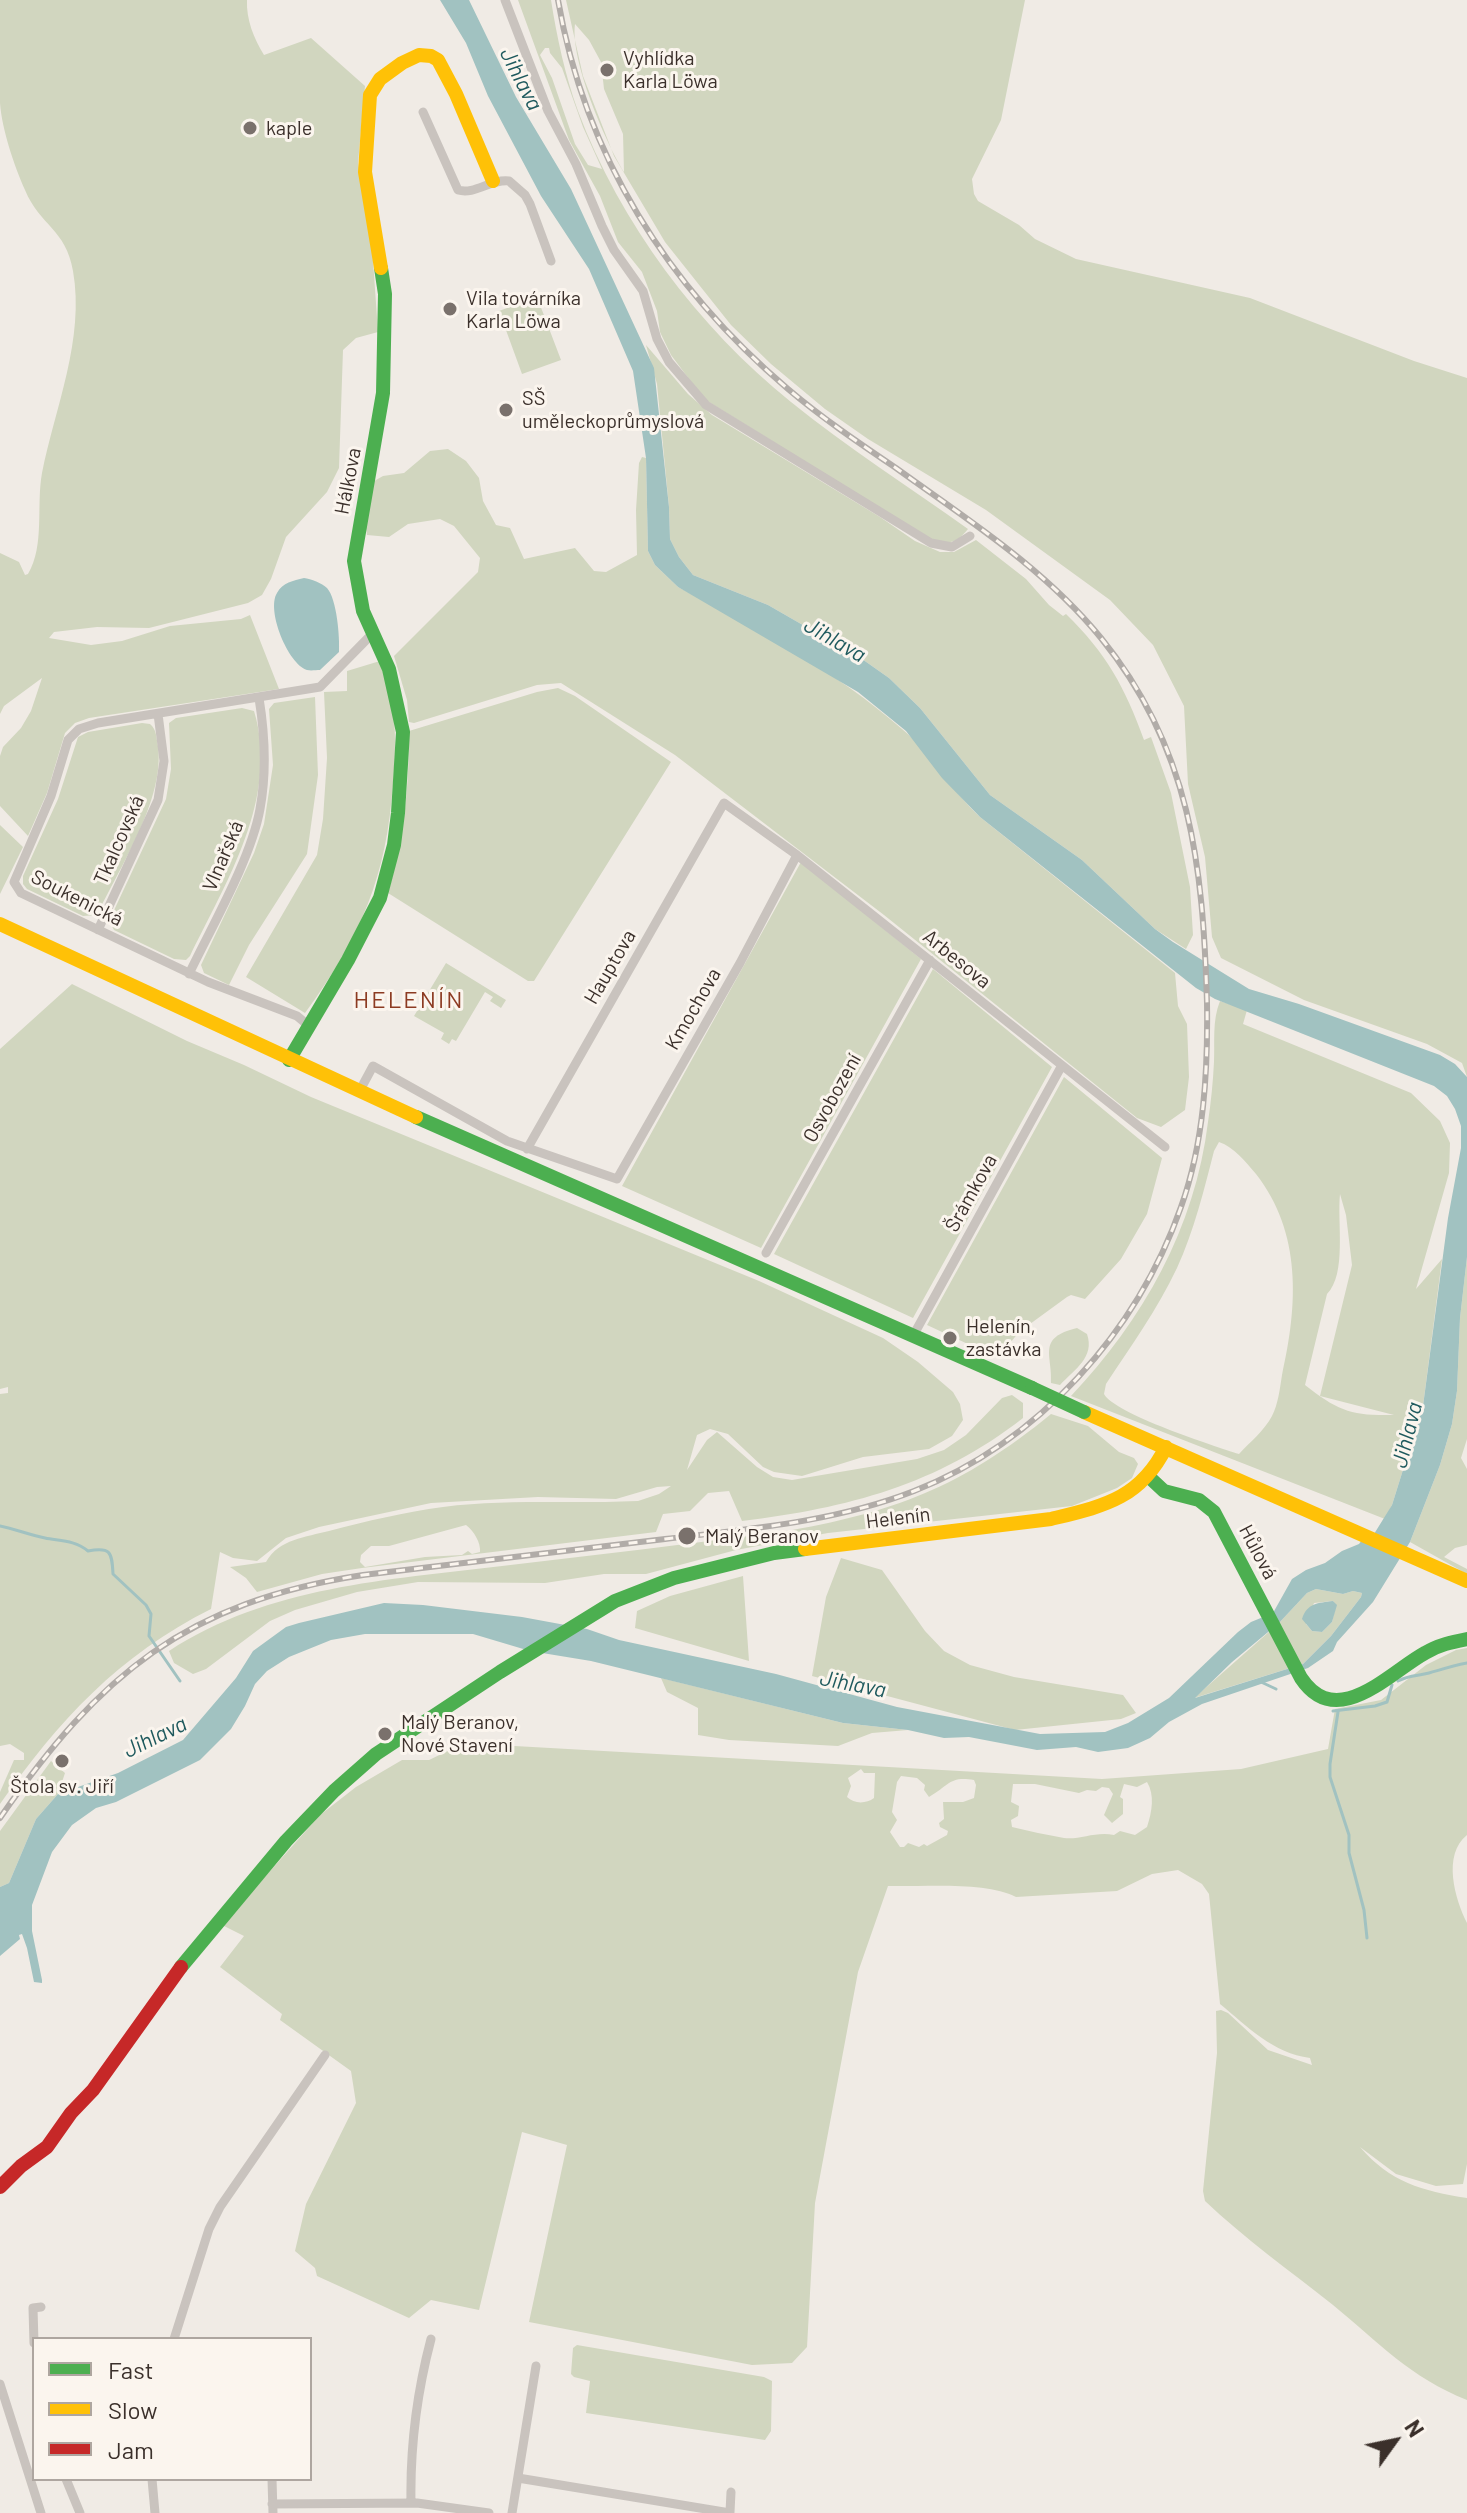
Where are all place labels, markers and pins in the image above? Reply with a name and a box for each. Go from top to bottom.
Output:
place label: Vyhlídka Karla Löwa [623,46,718,93]
marker: Vyhlídka Karla Löwa [598,61,616,79]
place label: kaple [266,116,312,140]
marker: kaple [241,119,259,137]
place label: Vila továrníka Karla Löwa [466,286,581,333]
marker: Vila továrníka Karla Löwa [441,300,459,318]
place label: SŠ uměleckoprůmyslová [522,386,704,433]
marker: SŠ uměleckoprůmyslová [497,401,515,419]
place label: Helenín, zastávka [966,1314,1042,1361]
marker: Helenín, zastávka [941,1329,959,1347]
place label: Malý Beranov [705,1524,819,1548]
marker: Malý Beranov [676,1525,698,1547]
place label: Malý Beranov, Nové Stavení [401,1710,519,1757]
marker: Malý Beranov, Nové Stavení [376,1725,394,1743]
marker: Štola sv. Jiří [53,1752,71,1770]
place label: Štola sv. Jiří [10,1774,114,1798]

